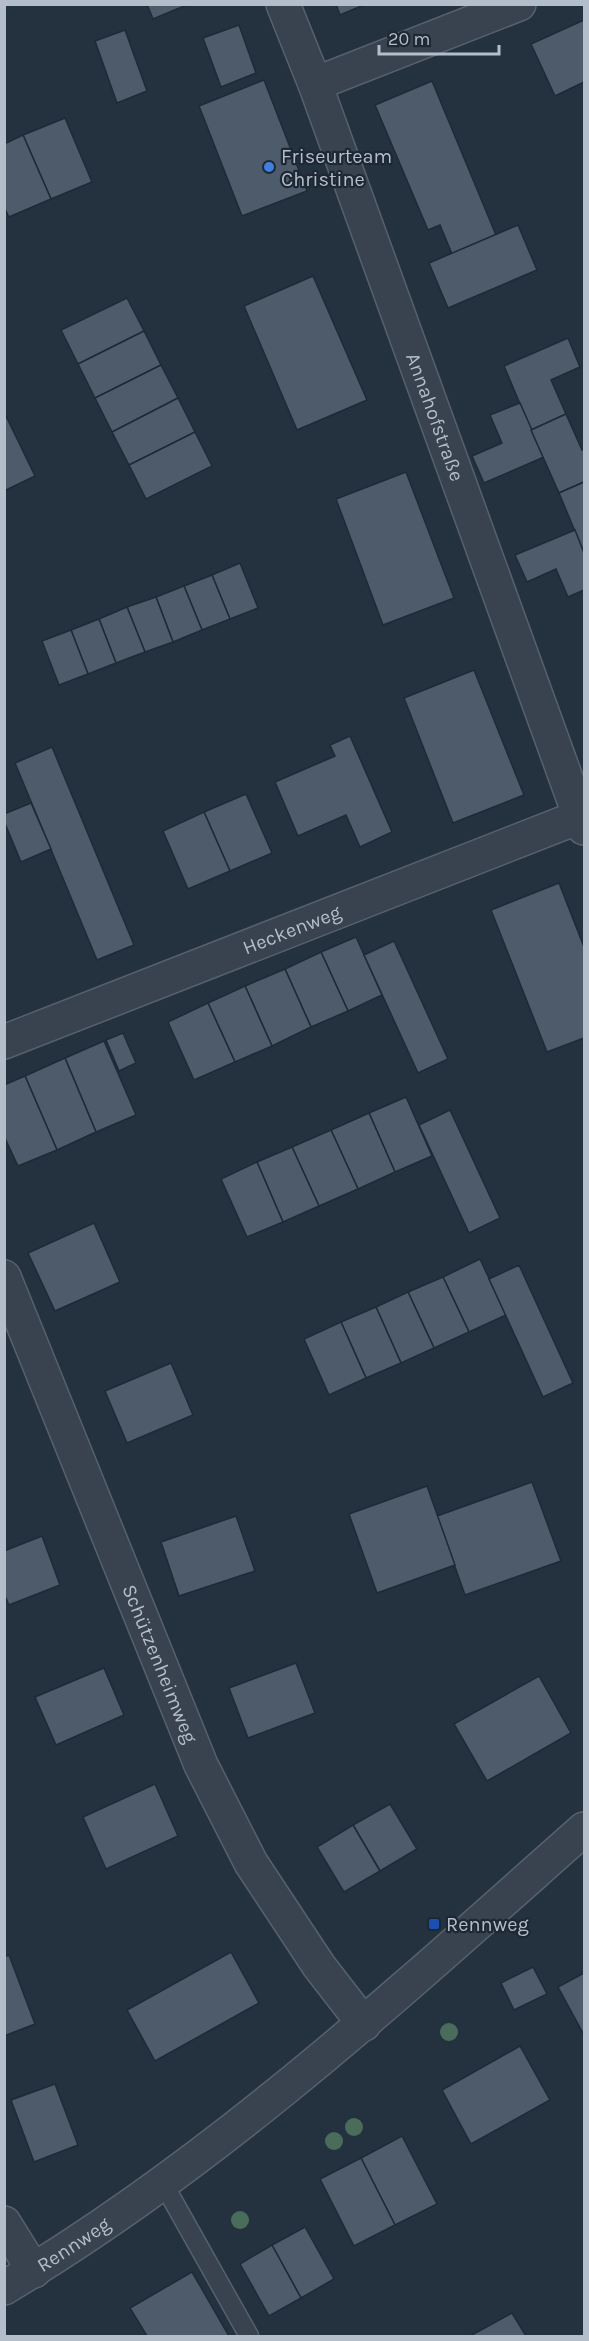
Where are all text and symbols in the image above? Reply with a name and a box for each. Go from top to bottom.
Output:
scale bar [379,18,499,56]
text: 20 m [388,28,430,50]
place label: Friseurteam Christine [281,145,392,191]
marker: Friseurteam Christine [262,160,276,174]
street label: Annahofstraße [402,349,469,484]
street label: Heckenweg [239,900,344,959]
street label: Schützenheimweg [118,1581,202,1746]
place label: Rennweg [446,1913,529,1936]
marker: Rennweg [427,1917,441,1931]
street label: Rennweg [33,2212,114,2277]

